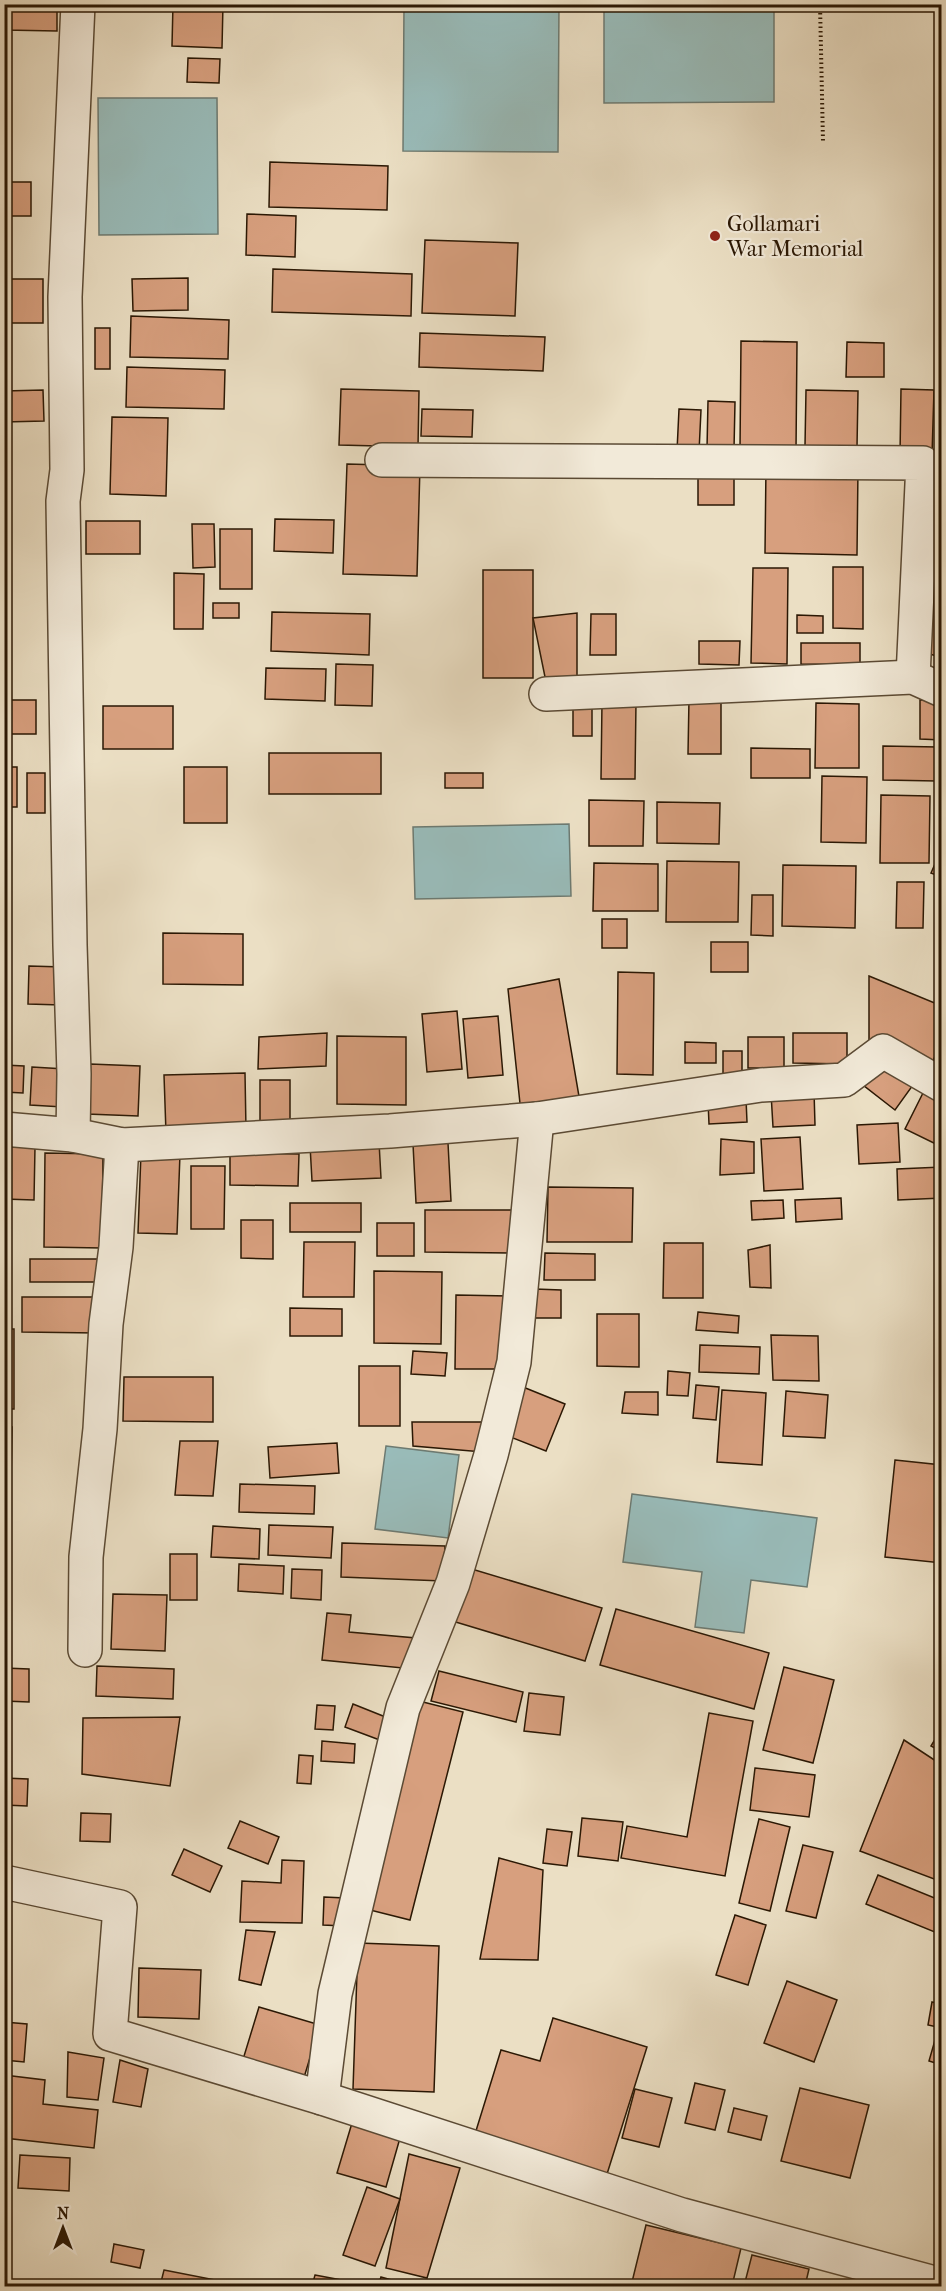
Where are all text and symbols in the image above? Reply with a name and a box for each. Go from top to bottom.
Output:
place label: Gollamari War Memorial [726,211,863,262]
marker: Gollamari War Memorial [708,229,722,243]
north arrow [33,2198,93,2258]
text: N [57,2204,70,2223]

